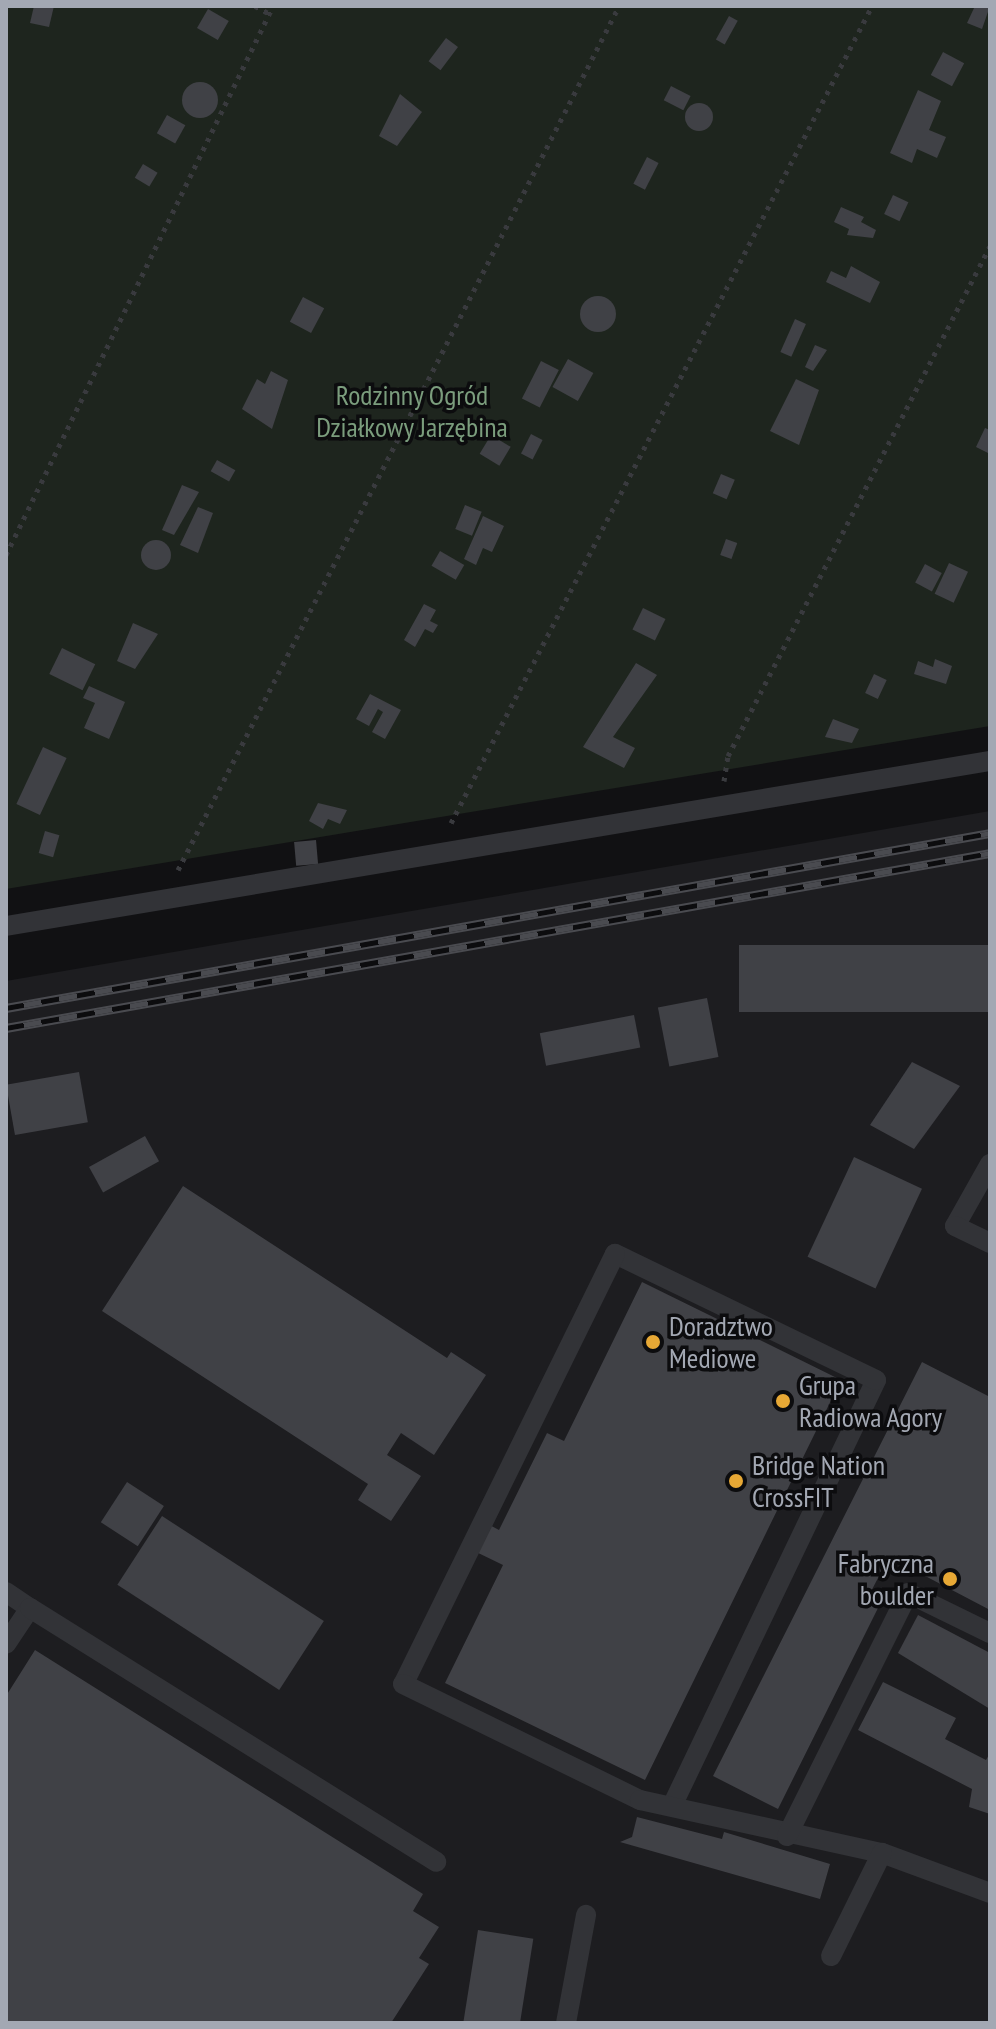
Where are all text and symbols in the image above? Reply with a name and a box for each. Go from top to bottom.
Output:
park label: Rodzinny Ogród Działkowy Jarzębina [316,378,508,444]
place label: Doradztwo Mediowe [669,1309,773,1375]
marker: Doradztwo Mediowe [644,1333,662,1351]
place label: Grupa Radiowa Agory [799,1368,943,1434]
marker: Grupa Radiowa Agory [774,1392,792,1410]
place label: Bridge Nation CrossFIT [752,1448,885,1514]
marker: Bridge Nation CrossFIT [727,1472,745,1490]
place label: Fabryczna boulder [838,1546,934,1612]
marker: Fabryczna boulder [941,1570,959,1588]

